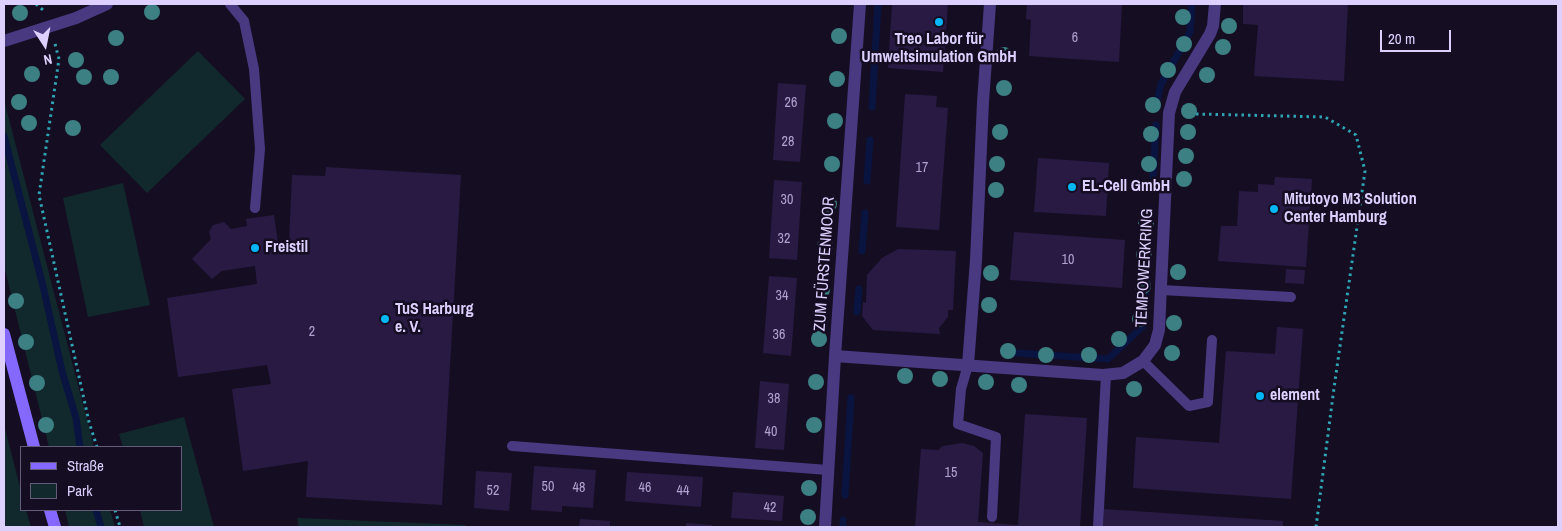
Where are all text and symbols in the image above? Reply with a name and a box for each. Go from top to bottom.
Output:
marker: Treo Labor für Umweltsimulation GmbH [933,16,945,28]
north arrow [20,20,70,70]
scale bar [1382,20,1453,52]
text: 20 m [1388,28,1415,49]
place label: Treo Labor für Umweltsimulation GmbH [861,30,1017,68]
house number: 6 [1072,30,1078,46]
text: N [42,50,54,69]
house number: 26 [785,95,797,111]
house number: 28 [782,134,794,150]
house number: 17 [916,160,928,176]
place label: EL-Cell GmbH [1082,177,1170,197]
marker: EL-Cell GmbH [1066,181,1078,193]
place label: Mitutoyo M3 Solution Center Hamburg [1284,190,1417,228]
house number: 30 [781,192,793,208]
street label: ZUM FÜRSTENMOOR [811,196,839,332]
marker: Mitutoyo M3 Solution Center Hamburg [1268,203,1280,215]
street label: TEMPOWERKRING [1132,208,1158,328]
house number: 32 [778,231,790,247]
place label: Freistil [265,238,308,258]
marker: Freistil [249,242,261,254]
house number: 10 [1062,252,1074,268]
house number: 34 [776,288,788,304]
place label: TuS Harburg e. V. [395,300,473,338]
marker: TuS Harburg e. V. [379,313,391,325]
house number: 2 [309,324,315,340]
house number: 36 [773,327,785,343]
place label: element [1270,386,1320,406]
marker: element [1254,390,1266,402]
house number: 38 [768,391,780,407]
house number: 40 [765,424,777,440]
legend [20,446,182,511]
text: Straße [67,455,104,476]
house number: 15 [945,465,957,481]
house number: 50 [542,479,554,495]
text: Park [67,480,92,501]
house number: 48 [573,480,585,496]
house number: 46 [639,480,651,496]
house number: 52 [487,483,499,499]
house number: 44 [677,483,689,499]
house number: 42 [764,500,776,516]

